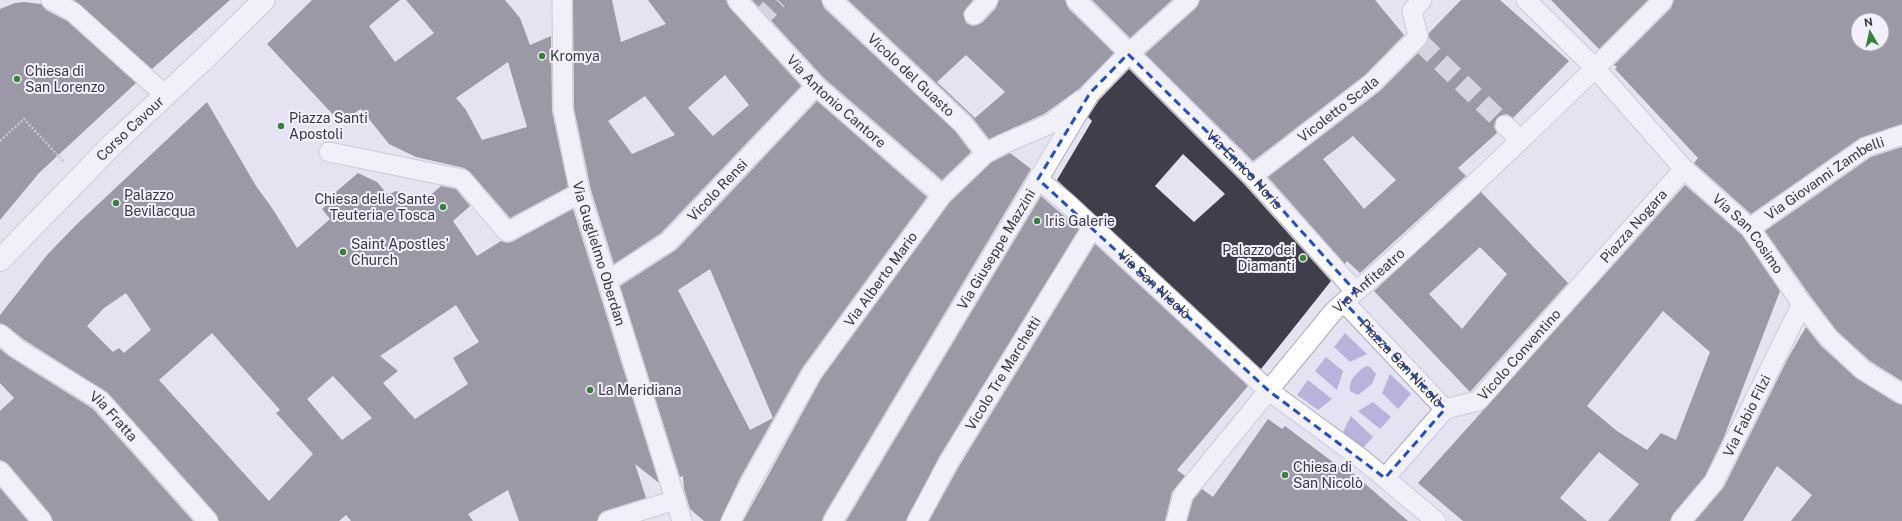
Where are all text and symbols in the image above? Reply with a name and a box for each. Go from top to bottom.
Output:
north arrow [1850,12,1890,52]
text: N [1863,16,1874,29]
street label: Vicolo del Guasto [864,30,958,120]
place label: Kromya [550,48,600,64]
marker: Kromya [537,51,547,61]
street label: Via Antonio Cantore [783,52,889,151]
place label: Chiesa di San Lorenzo [25,63,105,95]
street label: Vicoletto Scala [1295,73,1382,145]
marker: Chiesa di San Lorenzo [12,74,22,84]
street label: Corso Cavour [93,93,167,164]
place label: Piazza Santi Apostoli [289,110,368,142]
marker: Piazza Santi Apostoli [276,121,286,131]
street label: Via Enrico Noris [1203,127,1286,212]
street label: Via Giovanni Zambelli [1762,134,1886,223]
street label: Vicolo Rensi [684,156,750,224]
street label: Via Guglielmo Oberdan [570,180,629,328]
street label: Via Giuseppe Mazzini [954,186,1038,312]
street label: Piazza Nogara [1597,186,1670,266]
place label: Palazzo Bevilacqua [124,187,196,219]
street label: Via San Cosimo [1709,190,1787,277]
place label: Chiesa delle Sante Teuteria e Tosca [314,191,435,223]
marker: Palazzo Bevilacqua [111,198,121,208]
marker: Chiesa delle Sante Teuteria e Tosca [438,202,448,212]
place label: Iris Galerie [1045,213,1115,229]
marker: Iris Galerie [1032,216,1042,226]
street label: Via Alberto Mario [841,229,920,330]
place label: Saint Apostles' Church [351,236,449,268]
place label: Palazzo dei Diamanti [1222,242,1295,274]
street label: Via Anfiteatro [1329,245,1408,316]
street label: Via San Nicolò [1115,246,1194,322]
marker: Saint Apostles' Church [338,247,348,257]
marker: Palazzo dei Diamanti [1298,253,1308,263]
street label: Vicolo Conventino [1475,306,1564,404]
street label: Vicolo Tre Marchetti [962,314,1044,433]
street label: Piazza San Nicolò [1356,316,1447,410]
street label: Via Fabio Filzi [1720,372,1774,459]
place label: La Meridiana [598,382,682,398]
marker: La Meridiana [585,385,595,395]
street label: Via Fratta [87,388,141,444]
place label: Chiesa di San Nicolò [1293,459,1363,491]
marker: Chiesa di San Nicolò [1280,470,1290,480]

